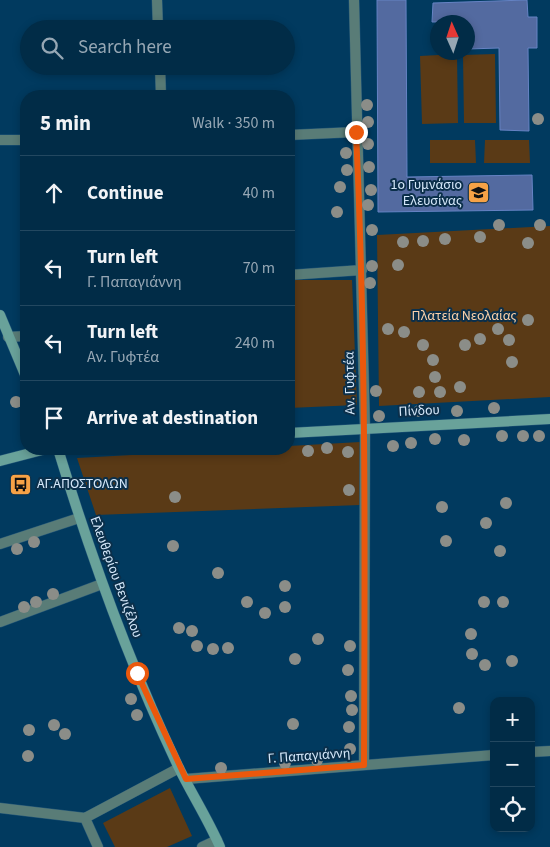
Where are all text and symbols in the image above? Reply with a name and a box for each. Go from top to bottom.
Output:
north arrow [430,15,475,60]
search box [20,20,295,75]
icon: search [38,34,66,62]
text: Search here [78,34,172,61]
text: 5 min [40,108,91,138]
text: Walk · 350 m [192,112,275,134]
route end [345,121,368,144]
place label: 1ο Γυμνάσιο Ελευσίνας [390,175,462,211]
icon: ahead [40,179,68,207]
text: Continue [87,180,164,207]
school or university icon: 1ο Γυμνάσιο Ελευσίνας [466,181,490,205]
text: 40 m [243,182,275,204]
text: Turn left [87,244,158,271]
icon: left [40,254,68,282]
text: 70 m [243,257,275,279]
text: Γ. Παπαγιάννη [87,271,182,293]
park label: Πλατεία Νεολαίας [411,306,517,326]
text: Turn left [87,319,158,346]
icon: left [40,329,68,357]
text: 240 m [235,332,275,354]
text: Αν. Γυφτέα [87,346,159,368]
street label: Αν. Γυφτέα [339,351,361,415]
street label: Πίνδου [398,400,440,422]
icon: arrive [40,404,68,432]
text: Arrive at destination [87,405,258,432]
bus stop icon: ΑΓ.ΑΠΟΣΤΟΛΩΝ [9,472,33,496]
place label: ΑΓ.ΑΠΟΣΤΟΛΩΝ [37,474,128,494]
street label: Ελευθερίου Βενιζέλου [85,513,147,641]
route start [126,662,149,685]
map controls [490,697,535,832]
button: + [490,697,535,742]
button: − [490,742,535,787]
street label: Γ. Παπαγιάννη [267,743,351,769]
button: locate [490,787,535,832]

